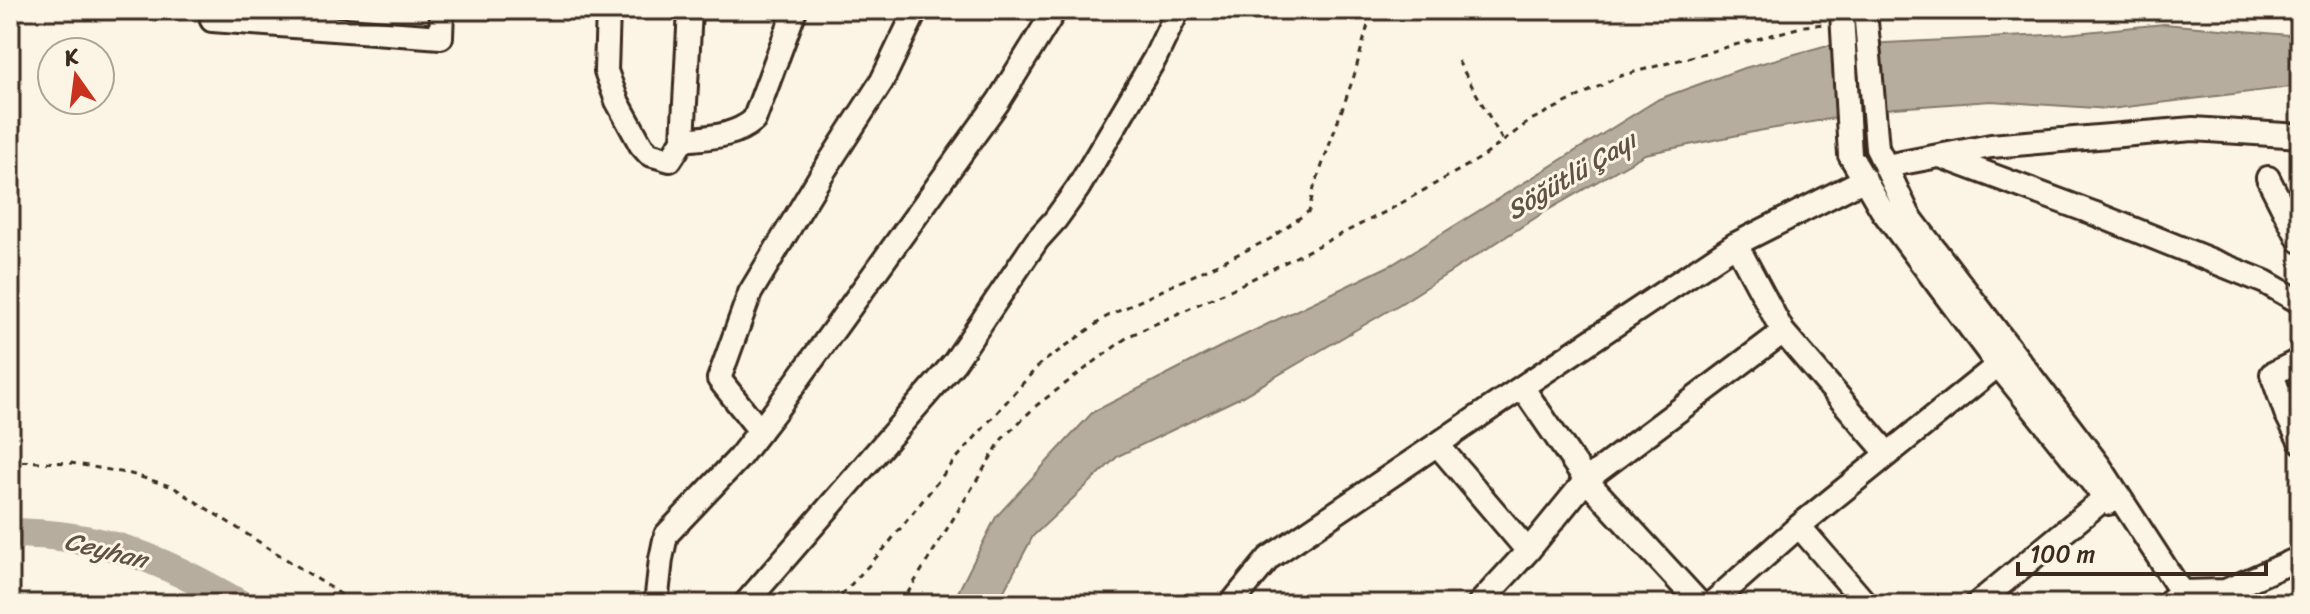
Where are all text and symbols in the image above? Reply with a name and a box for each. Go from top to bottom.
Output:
north arrow [36,36,116,116]
text: K [59,36,84,78]
water label: Söğütlü Çayı [1497,116,1648,232]
water label: Ceyhan [60,518,155,583]
scale bar [2018,526,2266,576]
text: 100 m [2030,533,2095,575]

